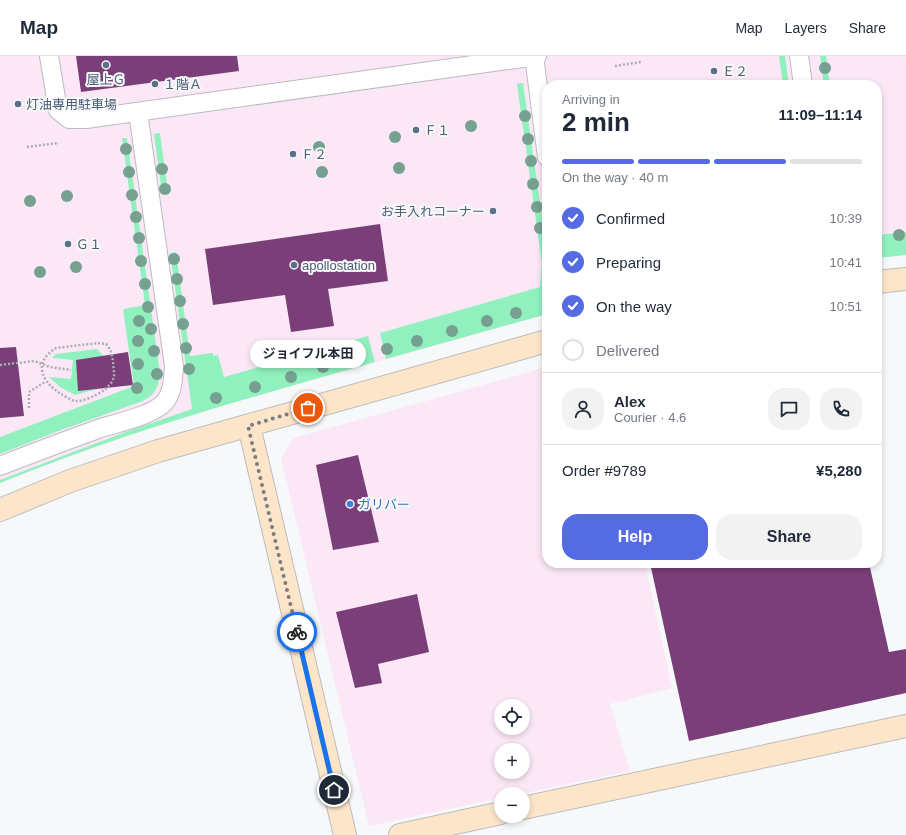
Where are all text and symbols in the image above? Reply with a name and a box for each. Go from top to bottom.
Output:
text: Map [20,17,58,38]
text: Map [735,20,763,36]
text: Layers [785,20,827,36]
text: Share [849,20,886,36]
marker: 屋上Ｇ [101,60,111,70]
place label: Ｅ２ [722,64,748,79]
marker: Ｅ２ [709,66,719,76]
place label: 屋上Ｇ [86,72,126,87]
place label: １階Ａ [163,77,202,92]
marker: １階Ａ [150,79,160,89]
text: Arriving in [562,92,620,107]
place label: 灯油専用駐車場 [26,97,117,112]
marker: 灯油専用駐車場 [13,99,23,109]
text: 11:09–11:14 [779,106,862,123]
text: 2 min [562,107,630,137]
place label: Ｆ１ [424,123,450,138]
marker: Ｆ１ [411,125,421,135]
place label: Ｆ２ [301,147,327,162]
marker: Ｆ２ [288,149,298,159]
text: On the way · 40 m [562,170,668,185]
place label: お手入れコーナー [381,204,485,219]
marker: お手入れコーナー [488,206,498,216]
icon: check [562,207,584,229]
text: Confirmed [596,210,665,227]
text: 10:39 [829,211,862,226]
place label: Ｇ１ [76,237,102,252]
marker: Ｇ１ [63,239,73,249]
icon: check [562,251,584,273]
text: Preparing [596,254,661,271]
text: 10:41 [829,255,862,270]
place label: apollostation [302,258,375,273]
marker: apollostation [289,260,299,270]
icon: check [562,295,584,317]
text: On the way [596,298,672,315]
text: 10:51 [829,299,862,314]
callout: ジョイフル本田 [250,340,366,368]
text: Delivered [596,342,659,359]
text: ジョイフル本田 [262,346,354,361]
button: person [562,388,604,430]
button: chat [768,388,810,430]
button: phone [820,388,862,430]
pin [291,391,325,425]
text: Alex [614,393,646,410]
icon: bag [297,397,319,419]
text: Courier · 4.6 [614,410,686,425]
text: Order #9789 [562,462,646,479]
text: ¥5,280 [816,462,862,479]
place label: ガリバー [358,497,410,512]
marker: ガリバー [345,499,355,509]
button: Help [562,514,708,560]
button: Share [716,514,862,560]
courier [277,612,317,652]
icon: bike [286,621,308,643]
map controls [494,699,530,823]
button: locate [494,699,530,735]
button: + [494,743,530,779]
pin [317,773,351,807]
icon: home [323,779,345,801]
button: − [494,787,530,823]

